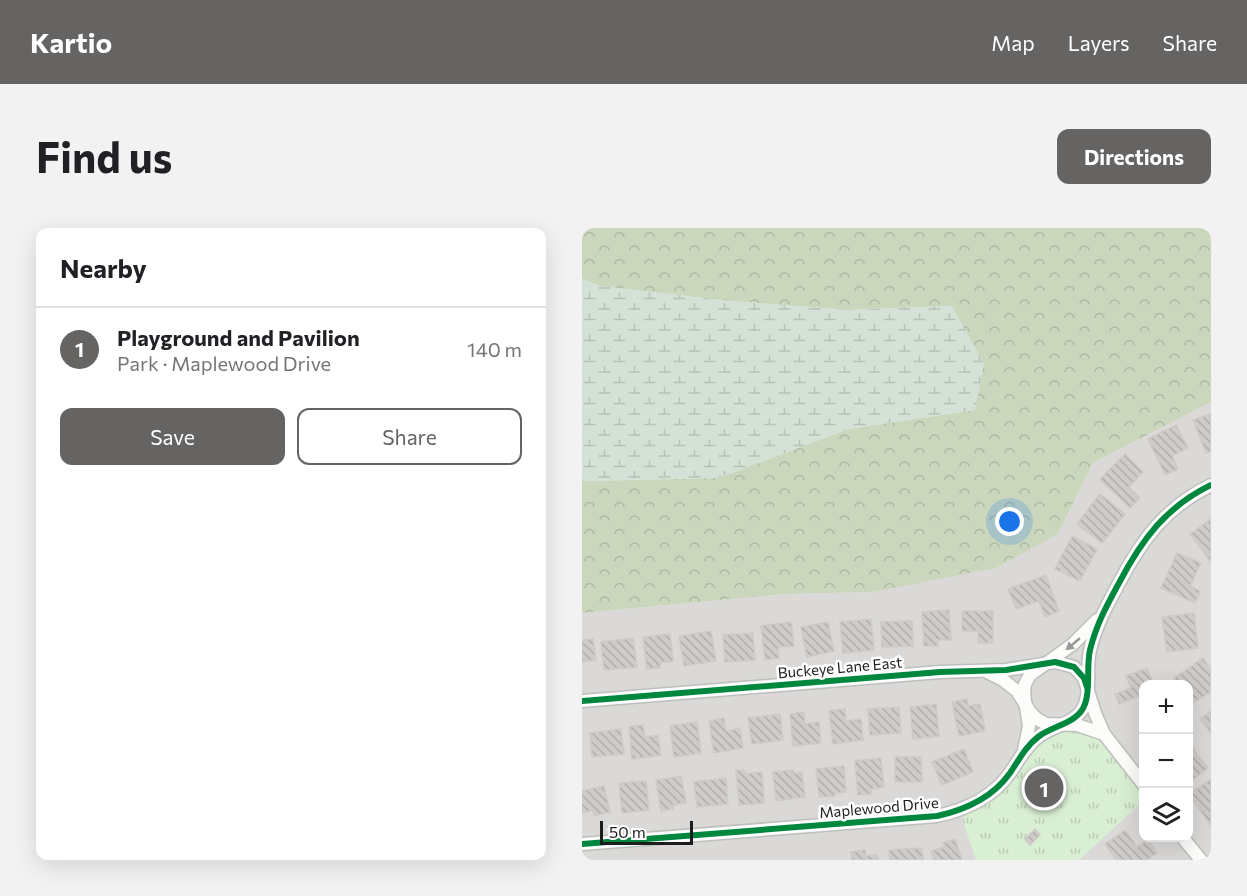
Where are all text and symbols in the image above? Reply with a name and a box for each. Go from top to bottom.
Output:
text: Kartio [30,25,112,59]
text: Map [991,30,1035,55]
text: Layers [1068,30,1130,55]
text: Share [1163,30,1217,55]
button: Directions [1057,129,1211,184]
text: Find us [36,130,172,182]
text: Nearby [60,252,147,283]
text: Playground and Pavilion [117,324,360,351]
text: 1 [75,337,84,361]
text: 140 m [467,337,522,361]
text: Park · Maplewood Drive [117,351,331,375]
button: Save [60,408,285,465]
button: Share [297,408,522,465]
your location [995,507,1024,536]
one-way arrow [1065,637,1081,650]
street label: Buckeye Lane East [777,653,903,681]
map controls [1139,680,1193,842]
button: + [1139,680,1193,734]
button: − [1139,734,1193,788]
pin: 1 [1024,766,1064,810]
button: layers [1139,788,1193,842]
street label: Maplewood Drive [818,793,940,821]
scale bar [600,818,693,846]
text: 50 m [609,822,646,841]

